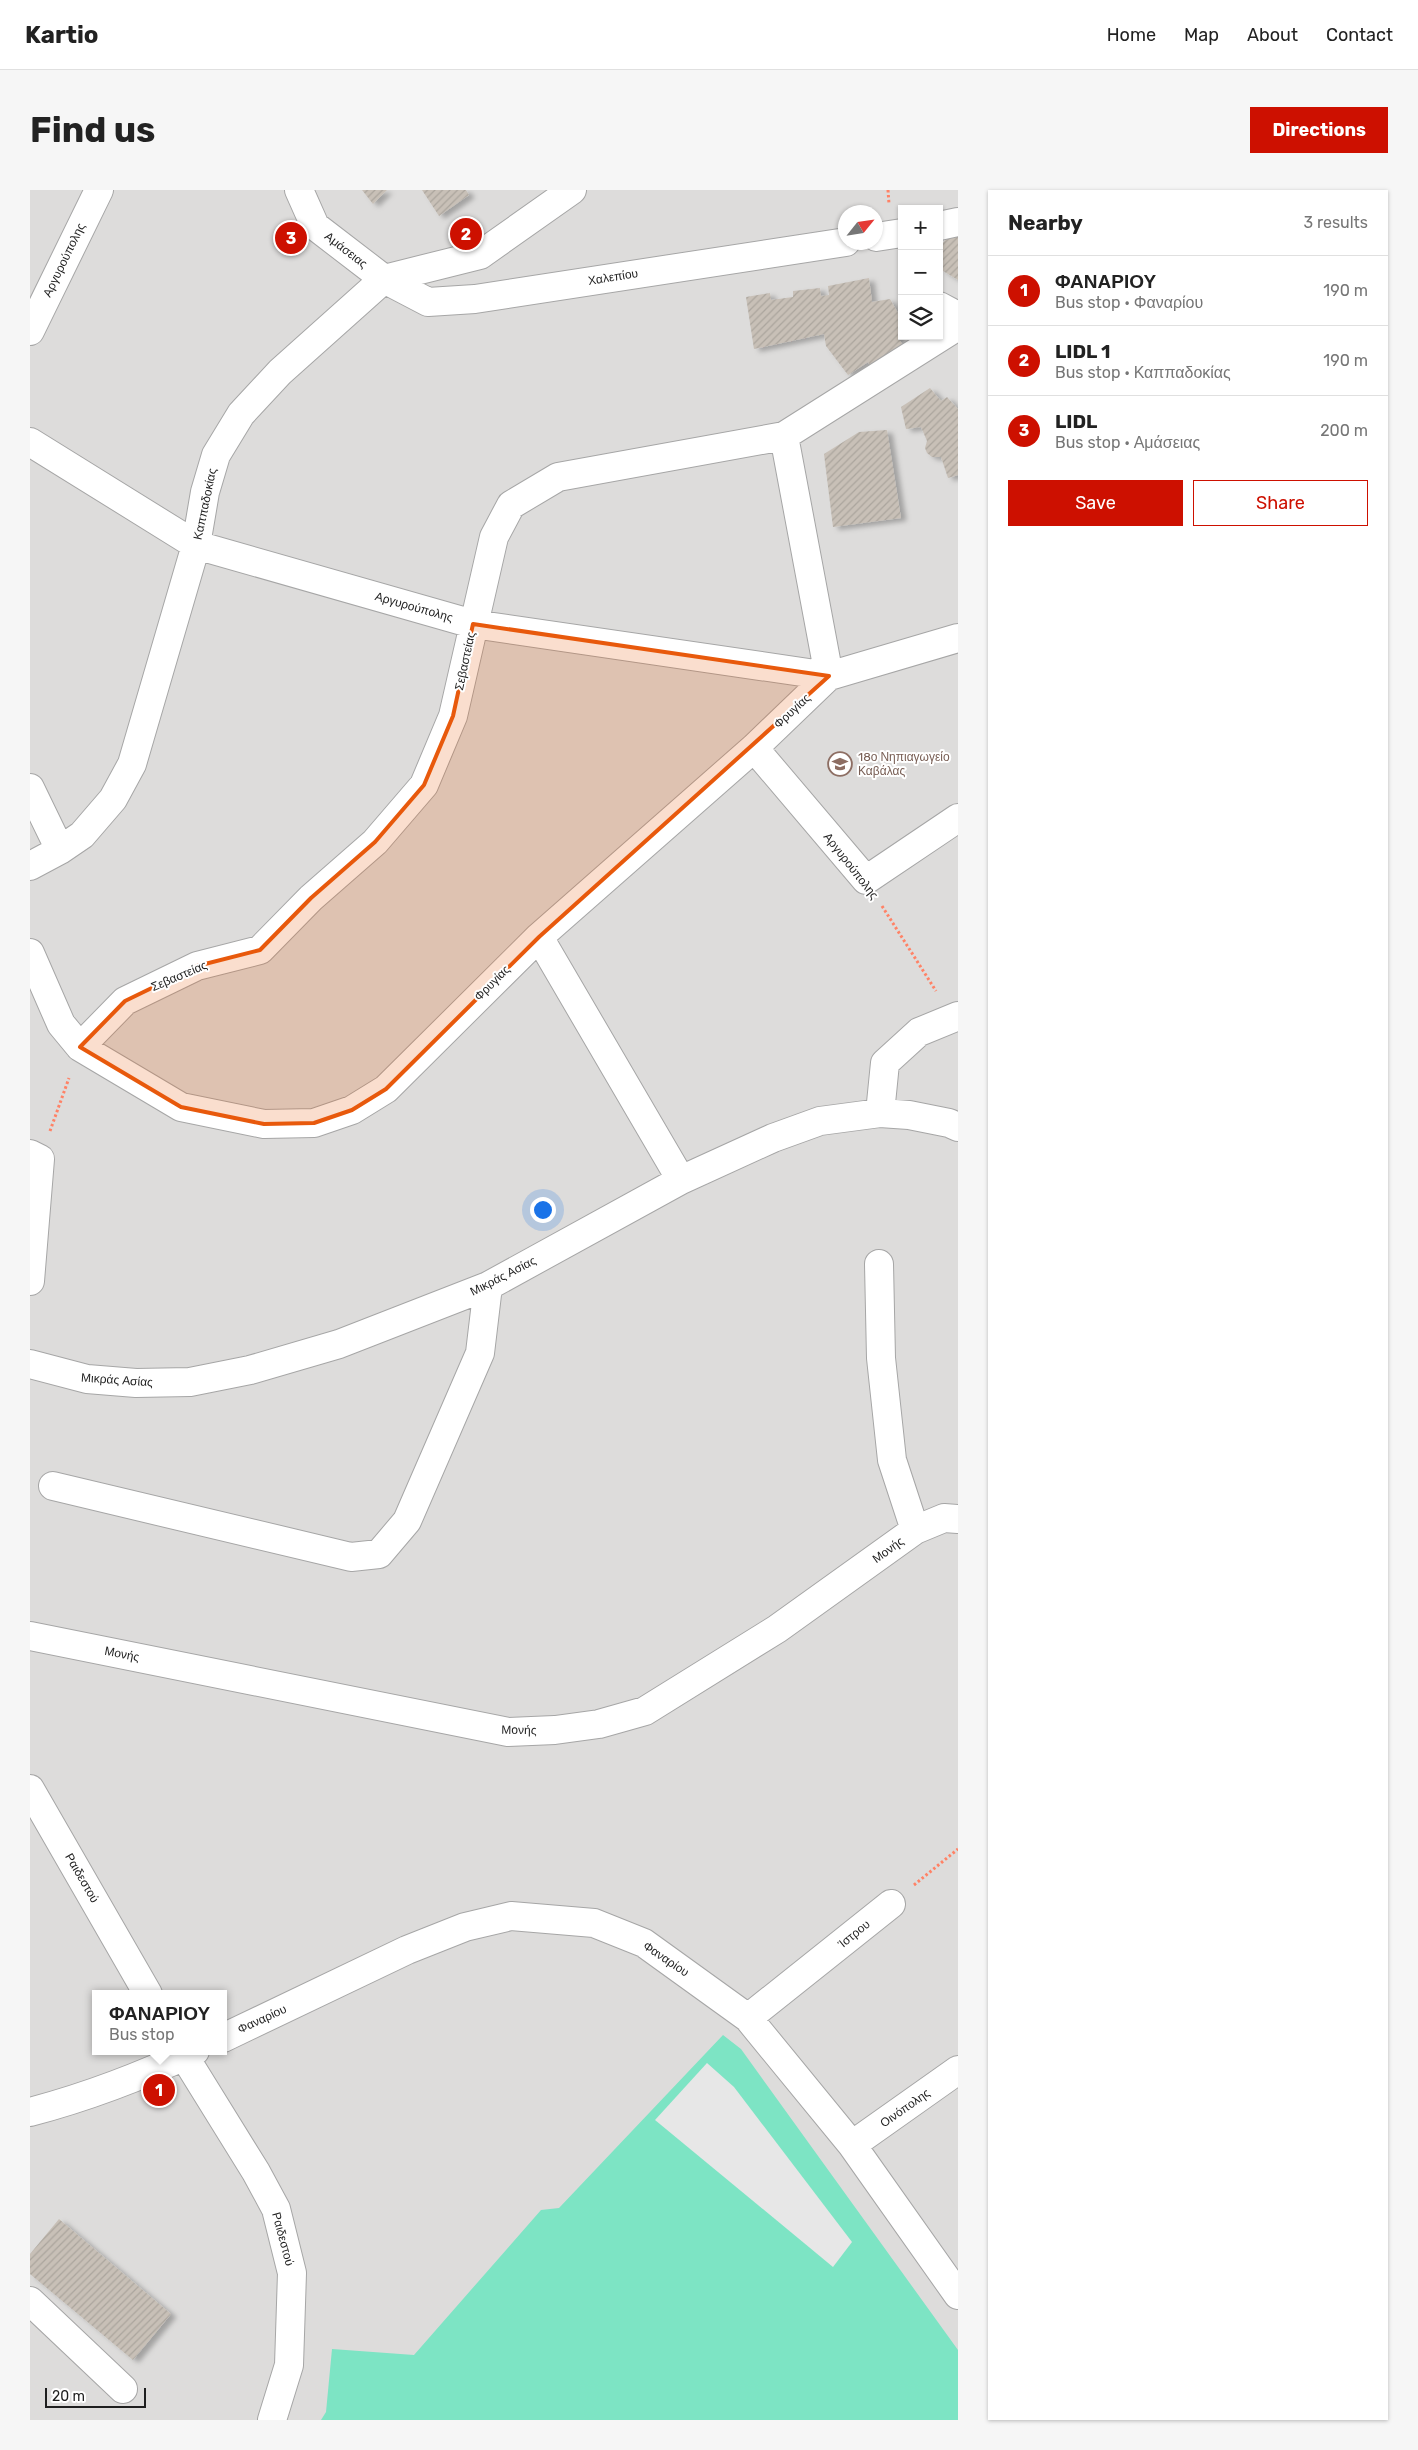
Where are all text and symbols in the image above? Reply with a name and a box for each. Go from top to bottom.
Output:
text: Kartio [25,21,99,49]
text: Home [1107,24,1156,46]
text: Map [1184,24,1219,46]
text: About [1247,24,1298,46]
text: Contact [1326,24,1393,46]
button: Directions [1250,107,1388,153]
text: Find us [30,109,155,151]
north arrow [838,205,883,250]
map controls [898,205,943,340]
button: + [898,205,943,250]
text: Nearby [1008,210,1083,235]
text: 3 results [1303,213,1368,232]
pin: 2 [450,215,482,253]
pin: 3 [275,219,307,257]
street label: Αργυρούπολης [40,221,88,299]
street label: Αμάσειας [322,229,370,271]
button: − [898,250,943,295]
street label: Χαλεπίου [587,266,639,288]
text: ΦΑΝΑΡΙΟΥ [1055,270,1156,293]
text: 1 [1020,281,1028,300]
text: 190 m [1323,281,1368,300]
text: Bus stop · Φαναρίου [1055,293,1203,312]
button: layers [898,295,943,340]
text: LIDL 1 [1055,340,1111,363]
text: 2 [1019,351,1029,370]
text: 190 m [1323,351,1368,370]
text: Bus stop · Καππαδοκίας [1055,363,1231,382]
text: LIDL [1055,410,1097,433]
text: 3 [1019,421,1029,440]
text: 200 m [1320,421,1368,440]
text: Bus stop · Αμάσειας [1055,433,1200,452]
street label: Καππαδοκίας [191,467,219,541]
button: Save [1008,480,1183,526]
button: Share [1193,480,1368,526]
street label: Αργυρούπολης [373,589,455,625]
street label: Σεβαστείας [452,630,478,692]
street label: Φρυγίας [771,691,813,731]
place label: 18ο Νηπιαγωγείο Καβάλας [858,750,950,778]
school or university icon: 18ο Νηπιαγωγείο Καβάλας [827,751,853,777]
street label: Αργυρούπολης [821,830,881,902]
street label: Σεβαστείας [149,958,209,994]
street label: Φρυγίας [471,962,513,1004]
your location [530,1197,556,1223]
street label: Μικράς Ασίας [468,1253,538,1299]
street label: Μικράς Ασίας [81,1371,154,1390]
street label: Μονής [870,1534,906,1566]
street label: Μονής [103,1644,141,1664]
street label: Μονής [501,1723,537,1737]
street label: Ραιδεστού [62,1851,102,1905]
street label: Ίστρου [835,1917,873,1952]
street label: Φαναρίου [640,1939,692,1979]
popup [92,1990,227,2055]
text: ΦΑΝΑΡΙΟΥ [109,2002,210,2025]
street label: Φαναρίου [235,2002,289,2036]
text: Bus stop [109,2025,174,2044]
pin: 1 [143,2071,175,2109]
street label: Οινόπολης [877,2086,933,2130]
street label: Ραιδεστού [269,2211,297,2267]
scale bar [45,2385,146,2408]
text: 20 m [52,2388,85,2405]

